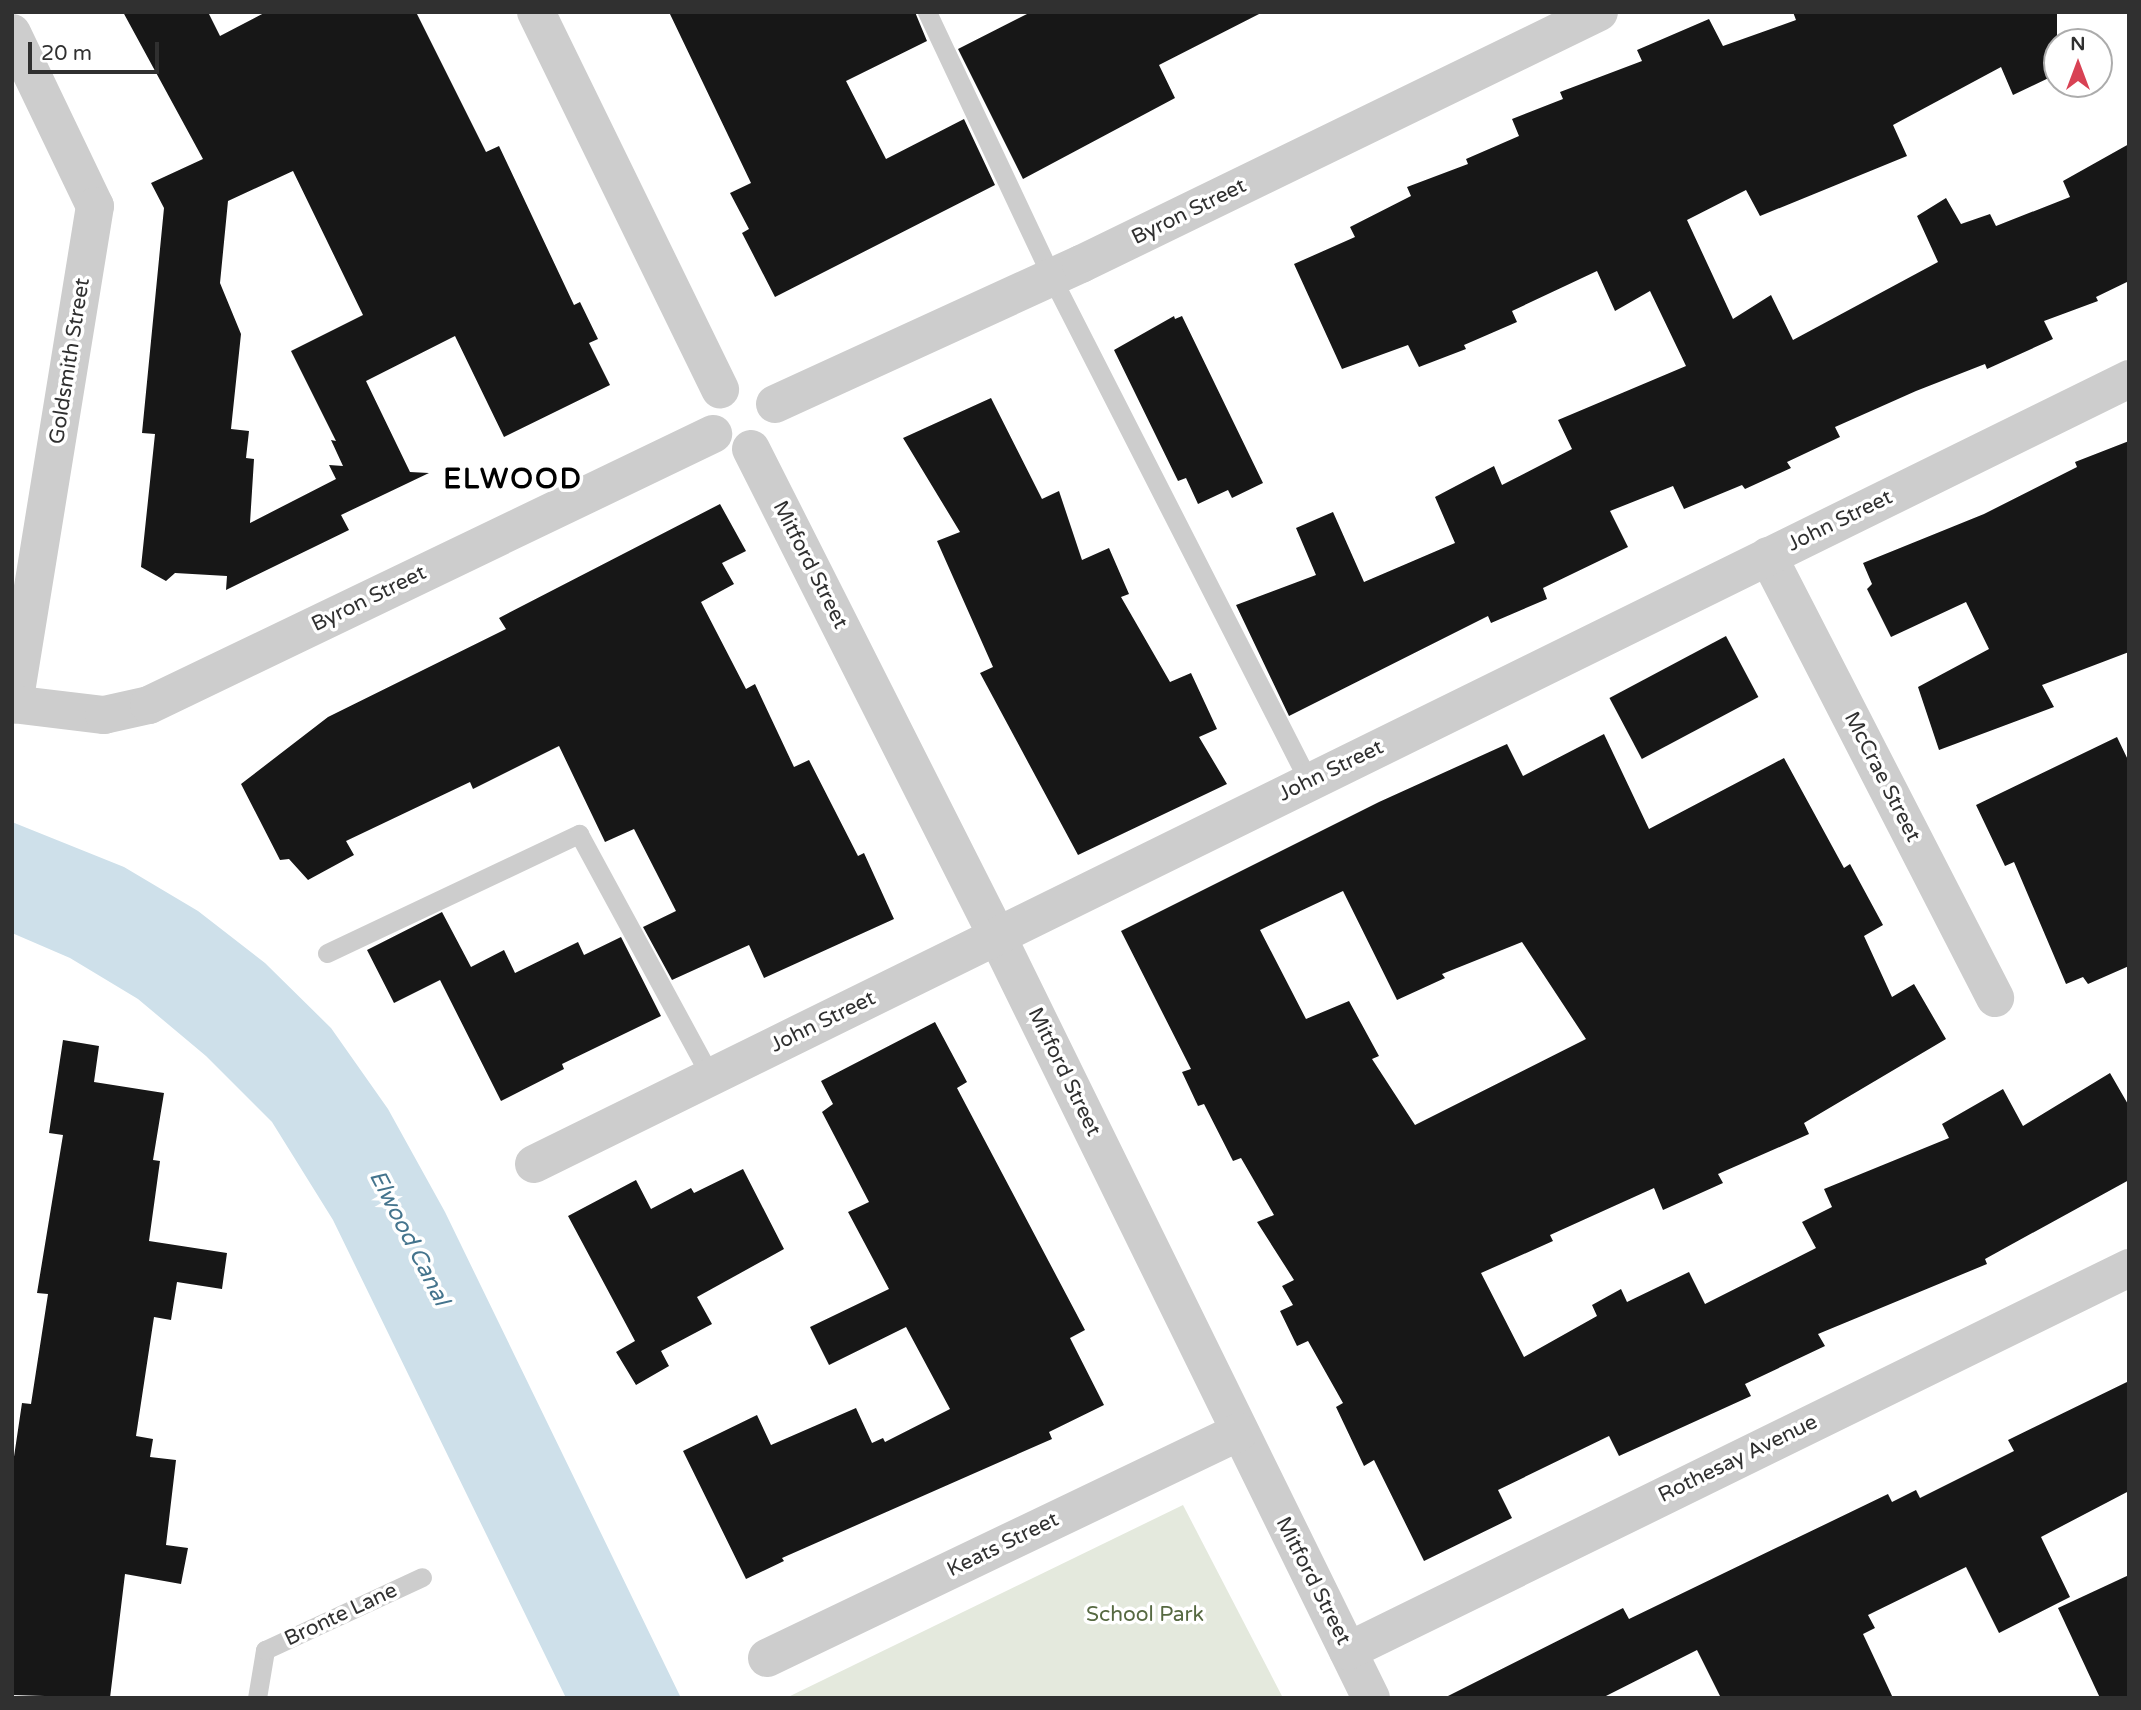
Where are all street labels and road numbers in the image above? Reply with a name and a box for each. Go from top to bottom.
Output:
street label: Byron Street [1128,173,1250,251]
street label: Goldsmith Street [44,276,96,446]
street label: John Street [1783,485,1897,557]
street label: Mitford Street [767,497,853,633]
street label: Byron Street [308,560,430,638]
street label: McCrae Street [1838,708,1926,846]
street label: John Street [1274,735,1388,807]
street label: John Street [766,986,880,1058]
street label: Mitford Street [1022,1004,1106,1140]
street label: Rothesay Avenue [1654,1410,1822,1508]
street label: Keats Street [943,1507,1063,1583]
street label: Mitford Street [1270,1513,1356,1649]
street label: Bronte Lane [281,1578,401,1652]

